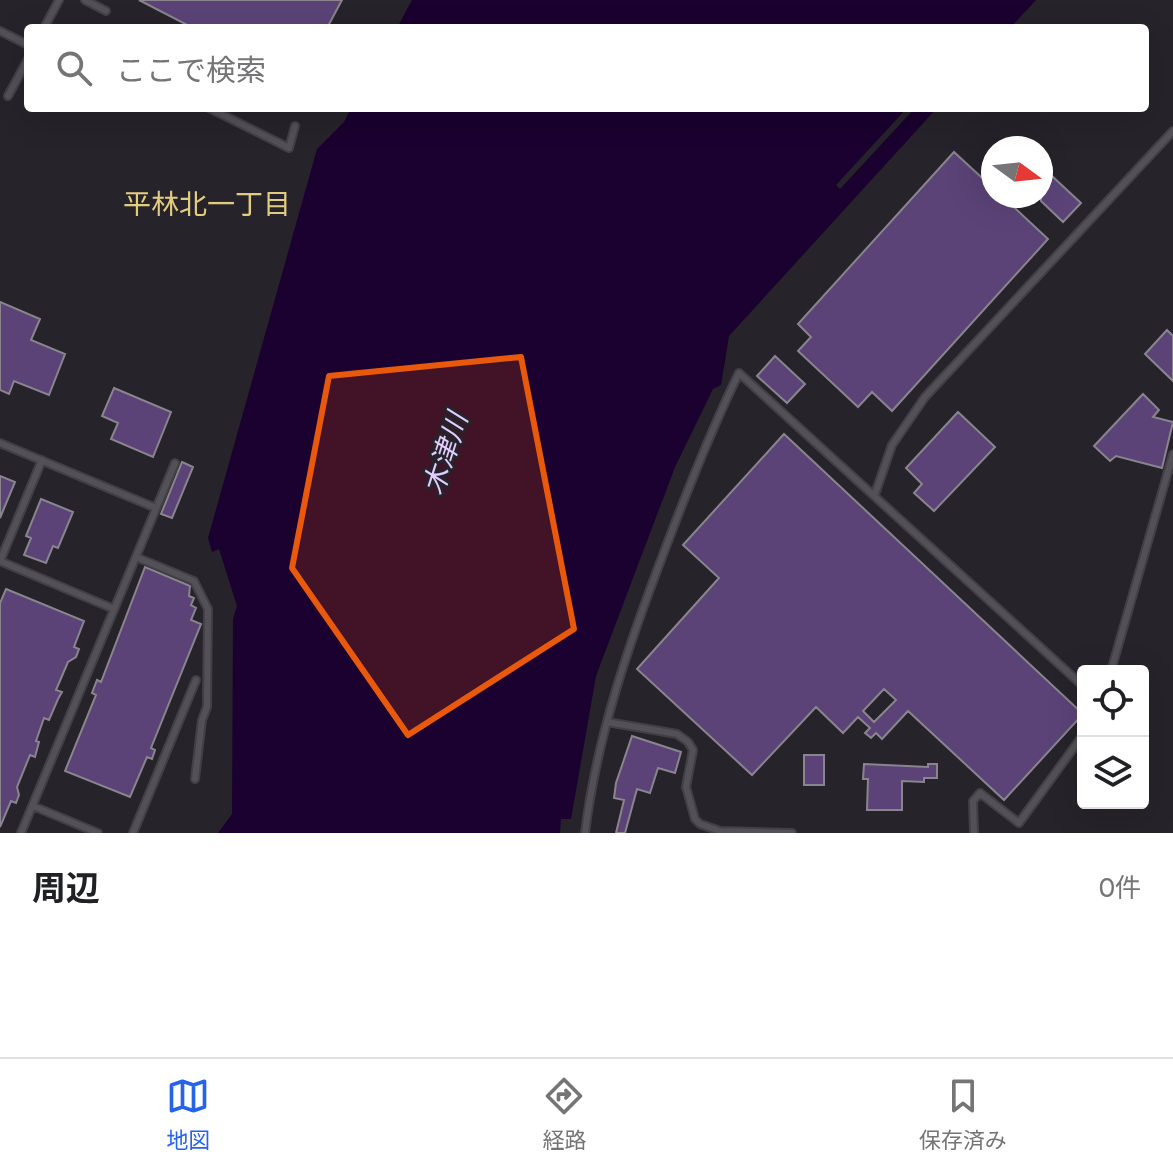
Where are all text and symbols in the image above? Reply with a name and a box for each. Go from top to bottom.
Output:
search box [24,24,1149,112]
icon: search [52,46,96,90]
text: ここで検索 [116,53,266,90]
north arrow [981,136,1053,208]
district label: 平林北一丁目 [123,188,291,222]
water label: 木津川 [417,406,476,499]
map controls [1077,665,1149,809]
button: locate [1077,665,1149,737]
button: layers [1077,737,1149,809]
text: 周辺 [32,869,100,910]
text: 0件 [1099,873,1141,904]
tab: 地図 [166,1074,210,1154]
tab: 経路 [542,1074,587,1154]
tab: 保存済み [919,1074,1007,1154]

